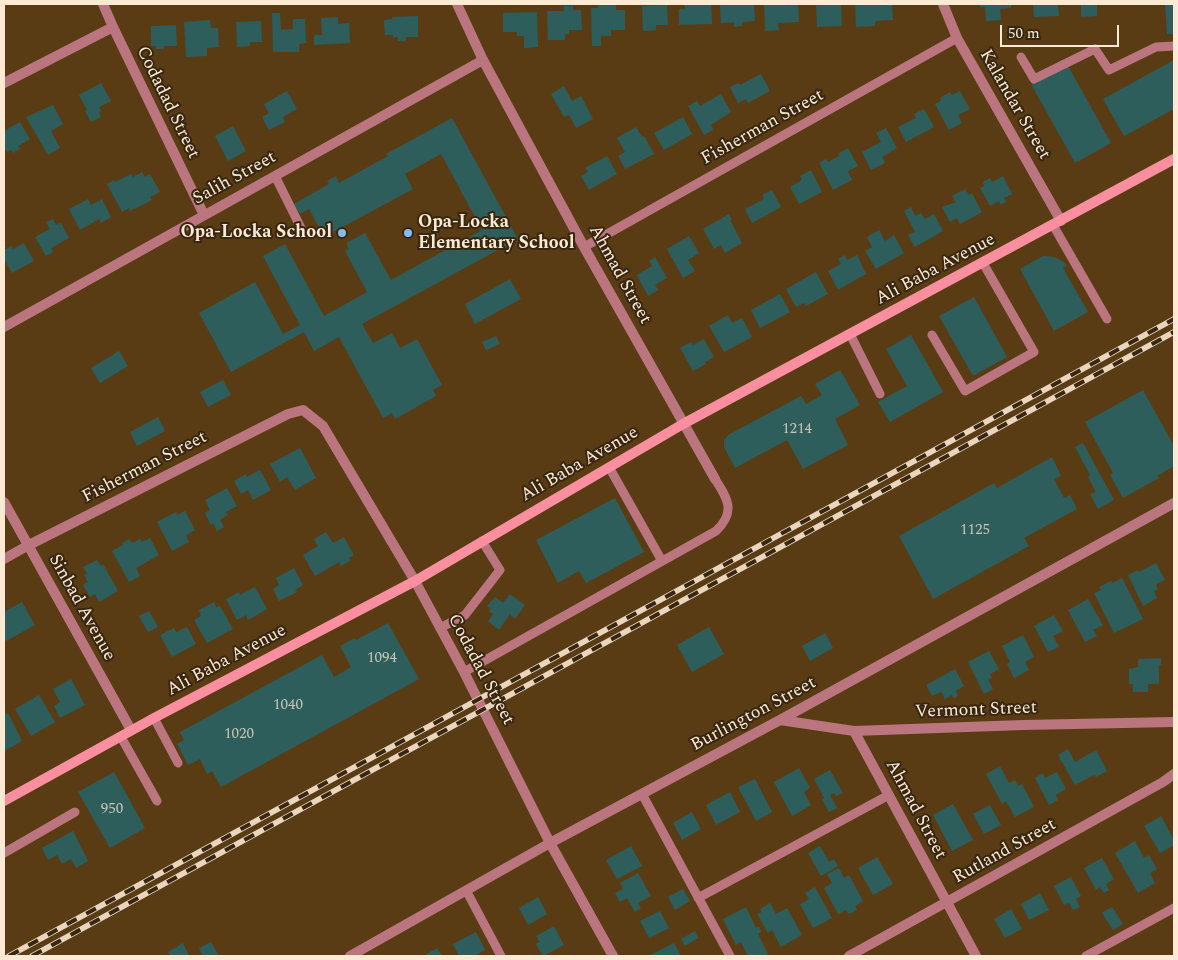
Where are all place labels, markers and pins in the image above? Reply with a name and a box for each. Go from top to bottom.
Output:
place label: Opa-Locka Elementary School [418,212,575,254]
place label: Opa-Locka School [180,222,332,244]
marker: Opa-Locka School [336,227,348,239]
marker: Opa-Locka Elementary School [402,227,414,239]

